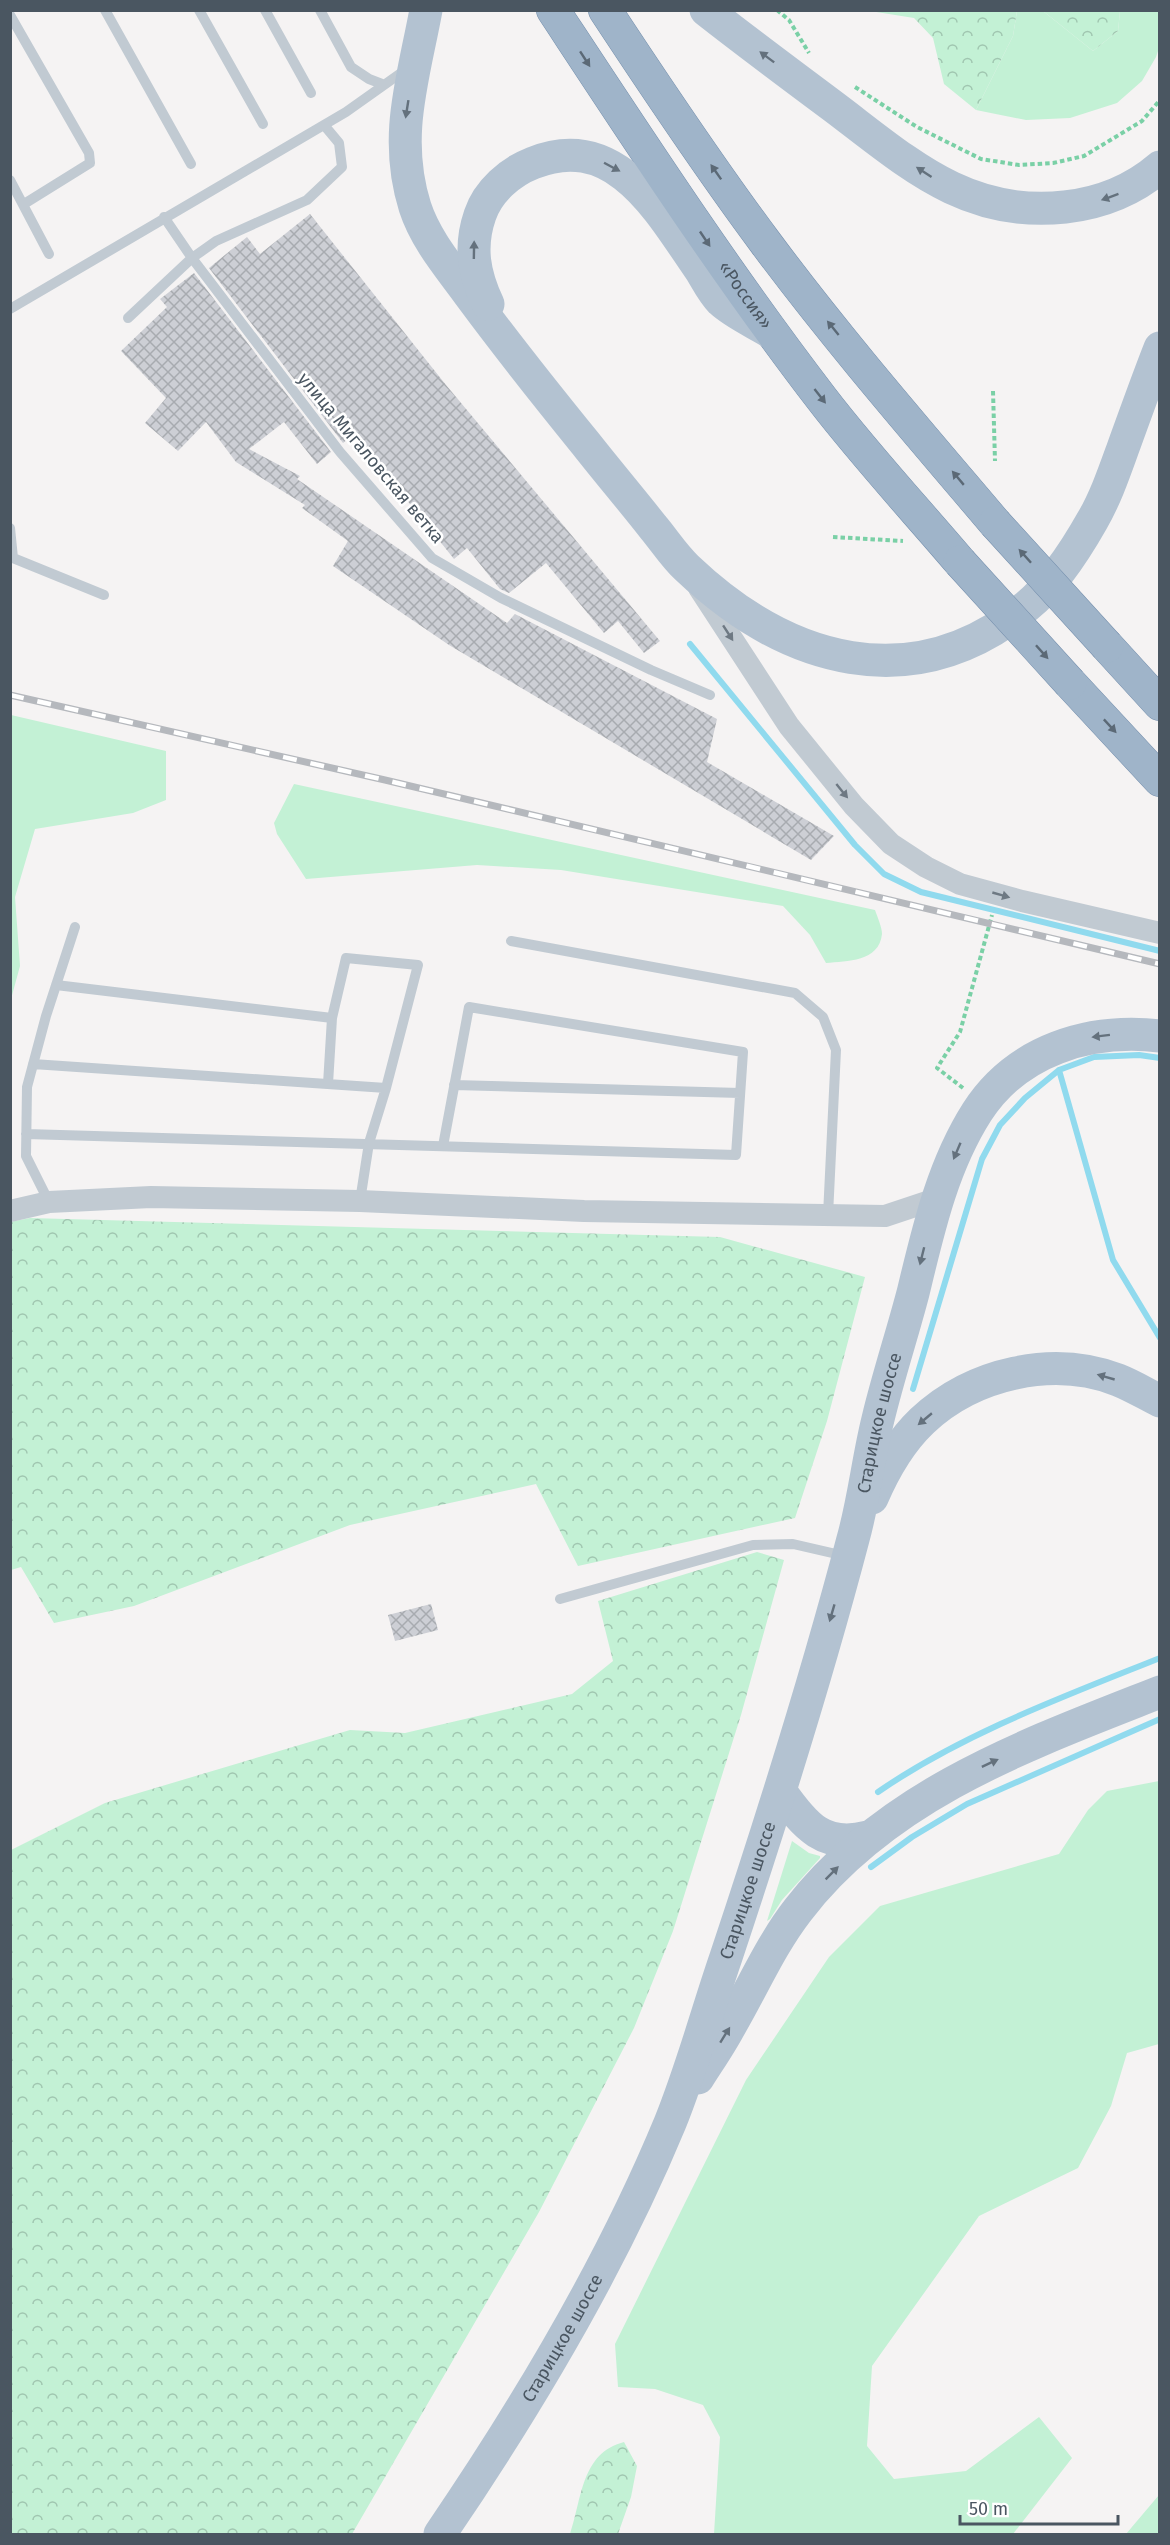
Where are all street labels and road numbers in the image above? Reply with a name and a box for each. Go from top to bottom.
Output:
street label: «Россия» [714,257,777,334]
street label: улица Мигаловская ветка [293,368,449,548]
street label: Старицкое шоссе [853,1350,907,1495]
street label: Старицкое шоссе [715,1819,781,1962]
street label: Старицкое шоссе [517,2270,608,2406]

